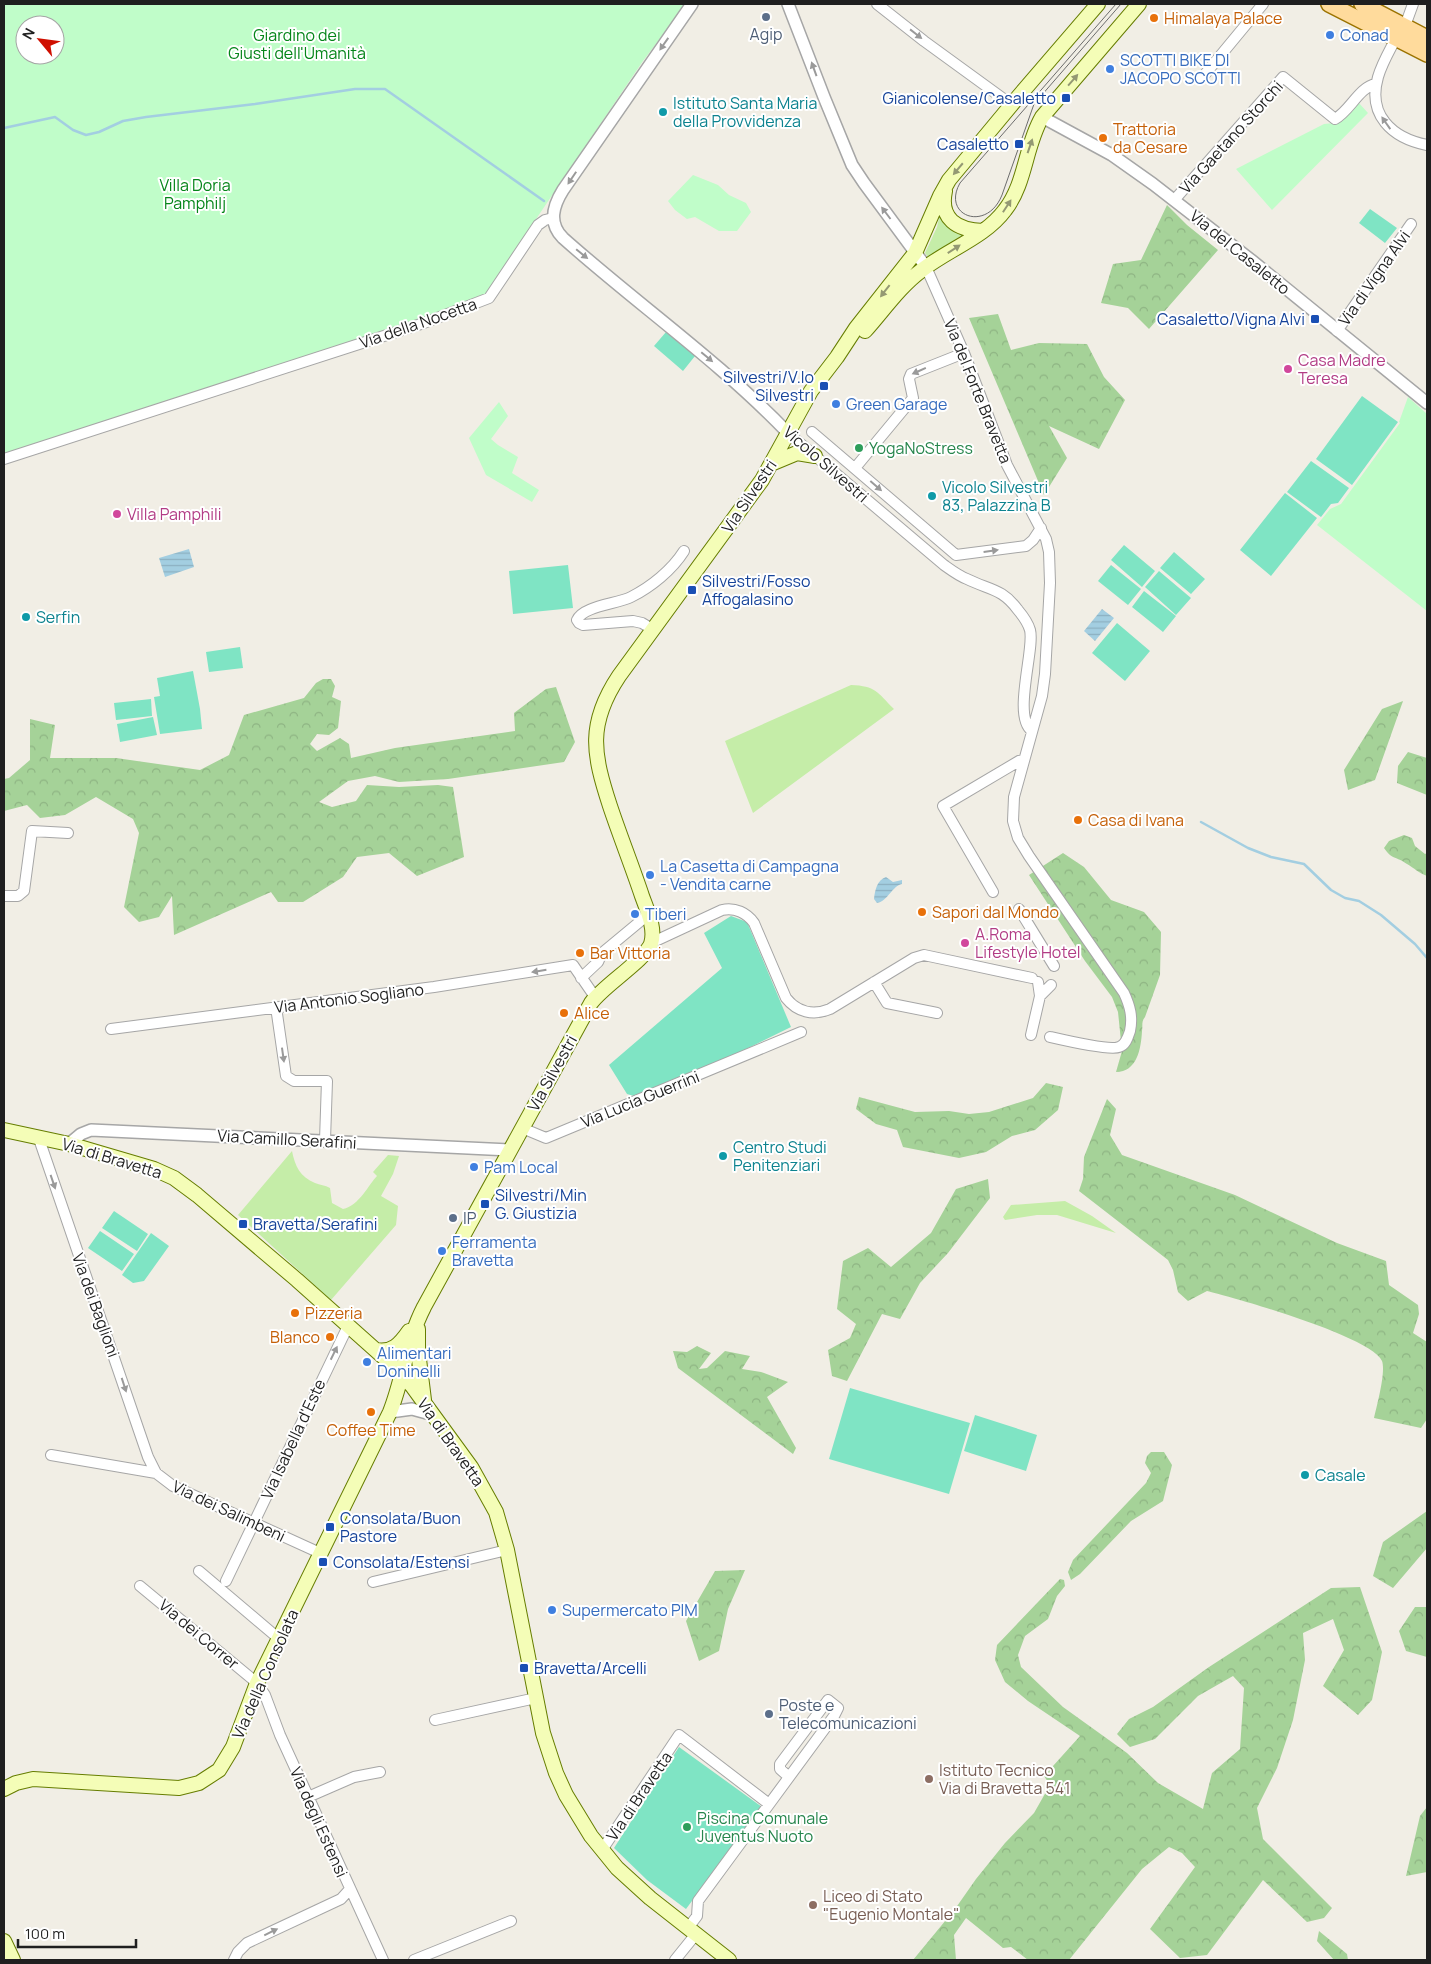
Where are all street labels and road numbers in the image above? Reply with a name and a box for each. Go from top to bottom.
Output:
street label: Via Gaetano Storchi [1174,76,1288,198]
street label: Via del Casaletto [1185,205,1295,299]
street label: Via di Vigna Alvi [1333,226,1415,330]
street label: Via della Nocetta [356,293,480,353]
street label: Via del Forte Bravetta [939,315,1017,467]
street label: Vicolo Silvestri [779,421,873,507]
street label: Via Silvestri [716,455,782,537]
street label: Via Antonio Sogliano [273,978,425,1018]
street label: Via Silvestri [522,1031,582,1115]
street label: Via Lucia Guerrini [578,1065,702,1133]
street label: Via Camillo Serafini [217,1124,357,1154]
street label: Via di Bravetta [59,1132,165,1184]
street label: Via dei Baglioni [67,1250,125,1360]
street label: Via Isabella d'Este [255,1375,331,1503]
street label: Via di Bravetta [412,1393,490,1491]
street label: Via dei Salimbeni [169,1475,289,1547]
street label: Via dei Correr [154,1594,244,1674]
street label: Via della Consolata [227,1606,303,1742]
street label: Via di Bravetta [601,1747,677,1845]
street label: Via degli Estensi [285,1763,353,1881]

